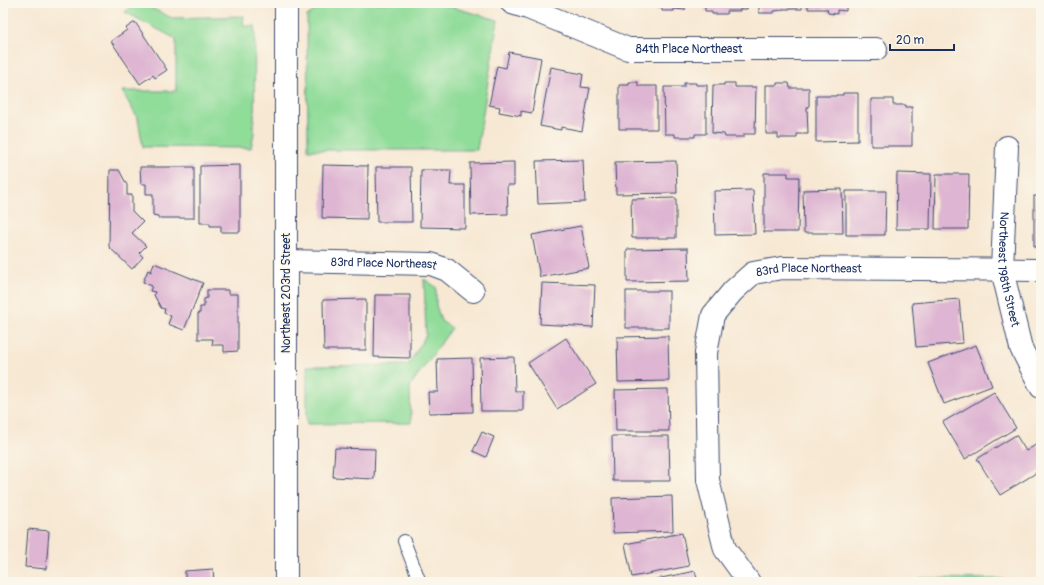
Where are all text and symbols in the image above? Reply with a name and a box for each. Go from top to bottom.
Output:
scale bar [890,26,954,52]
text: 20 m [896,33,925,48]
street label: 84th Place Northeast [636,42,743,57]
street label: Northeast 198th Street [994,211,1023,328]
street label: Northeast 203rd Street [279,233,294,353]
street label: 83rd Place Northeast [331,255,439,274]
street label: 83rd Place Northeast [755,261,862,280]

